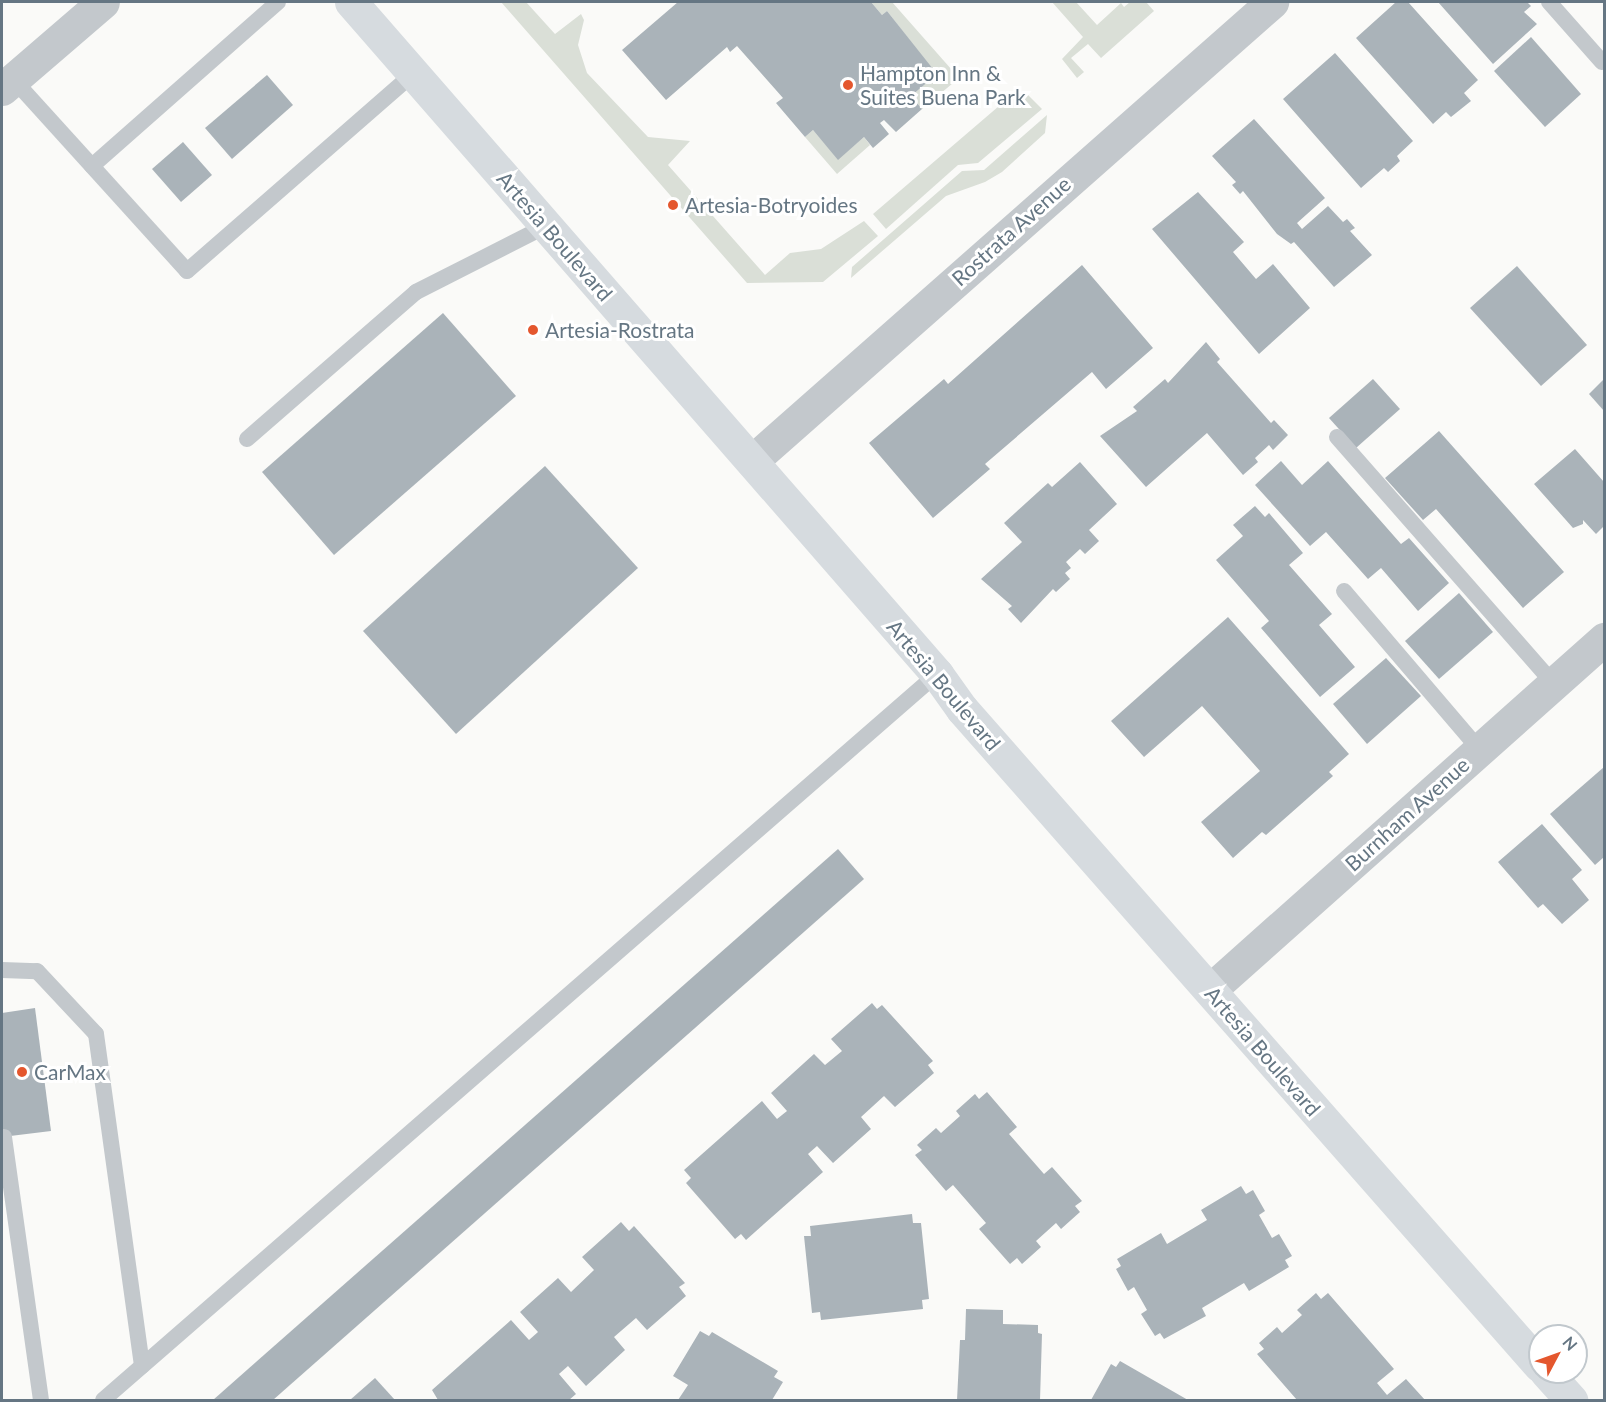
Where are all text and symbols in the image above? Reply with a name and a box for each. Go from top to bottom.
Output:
place label: Hampton Inn & Suites Buena Park [860,60,1026,110]
marker: Hampton Inn & Suites Buena Park [841,78,855,92]
street label: Artesia Boulevard [492,166,618,306]
street label: Rostrata Avenue [946,171,1076,291]
place label: Artesia-Botryoides [685,192,857,218]
marker: Artesia-Botryoides [666,198,680,212]
place label: Artesia-Rostrata [545,317,694,343]
marker: Artesia-Rostrata [526,323,540,337]
street label: Artesia Boulevard [882,614,1006,756]
street label: Burnham Avenue [1340,752,1474,876]
street label: Artesia Boulevard [1200,981,1326,1121]
place label: CarMax [34,1059,106,1085]
marker: CarMax [15,1065,29,1079]
north arrow [1528,1324,1588,1384]
text: N [1559,1332,1582,1354]

